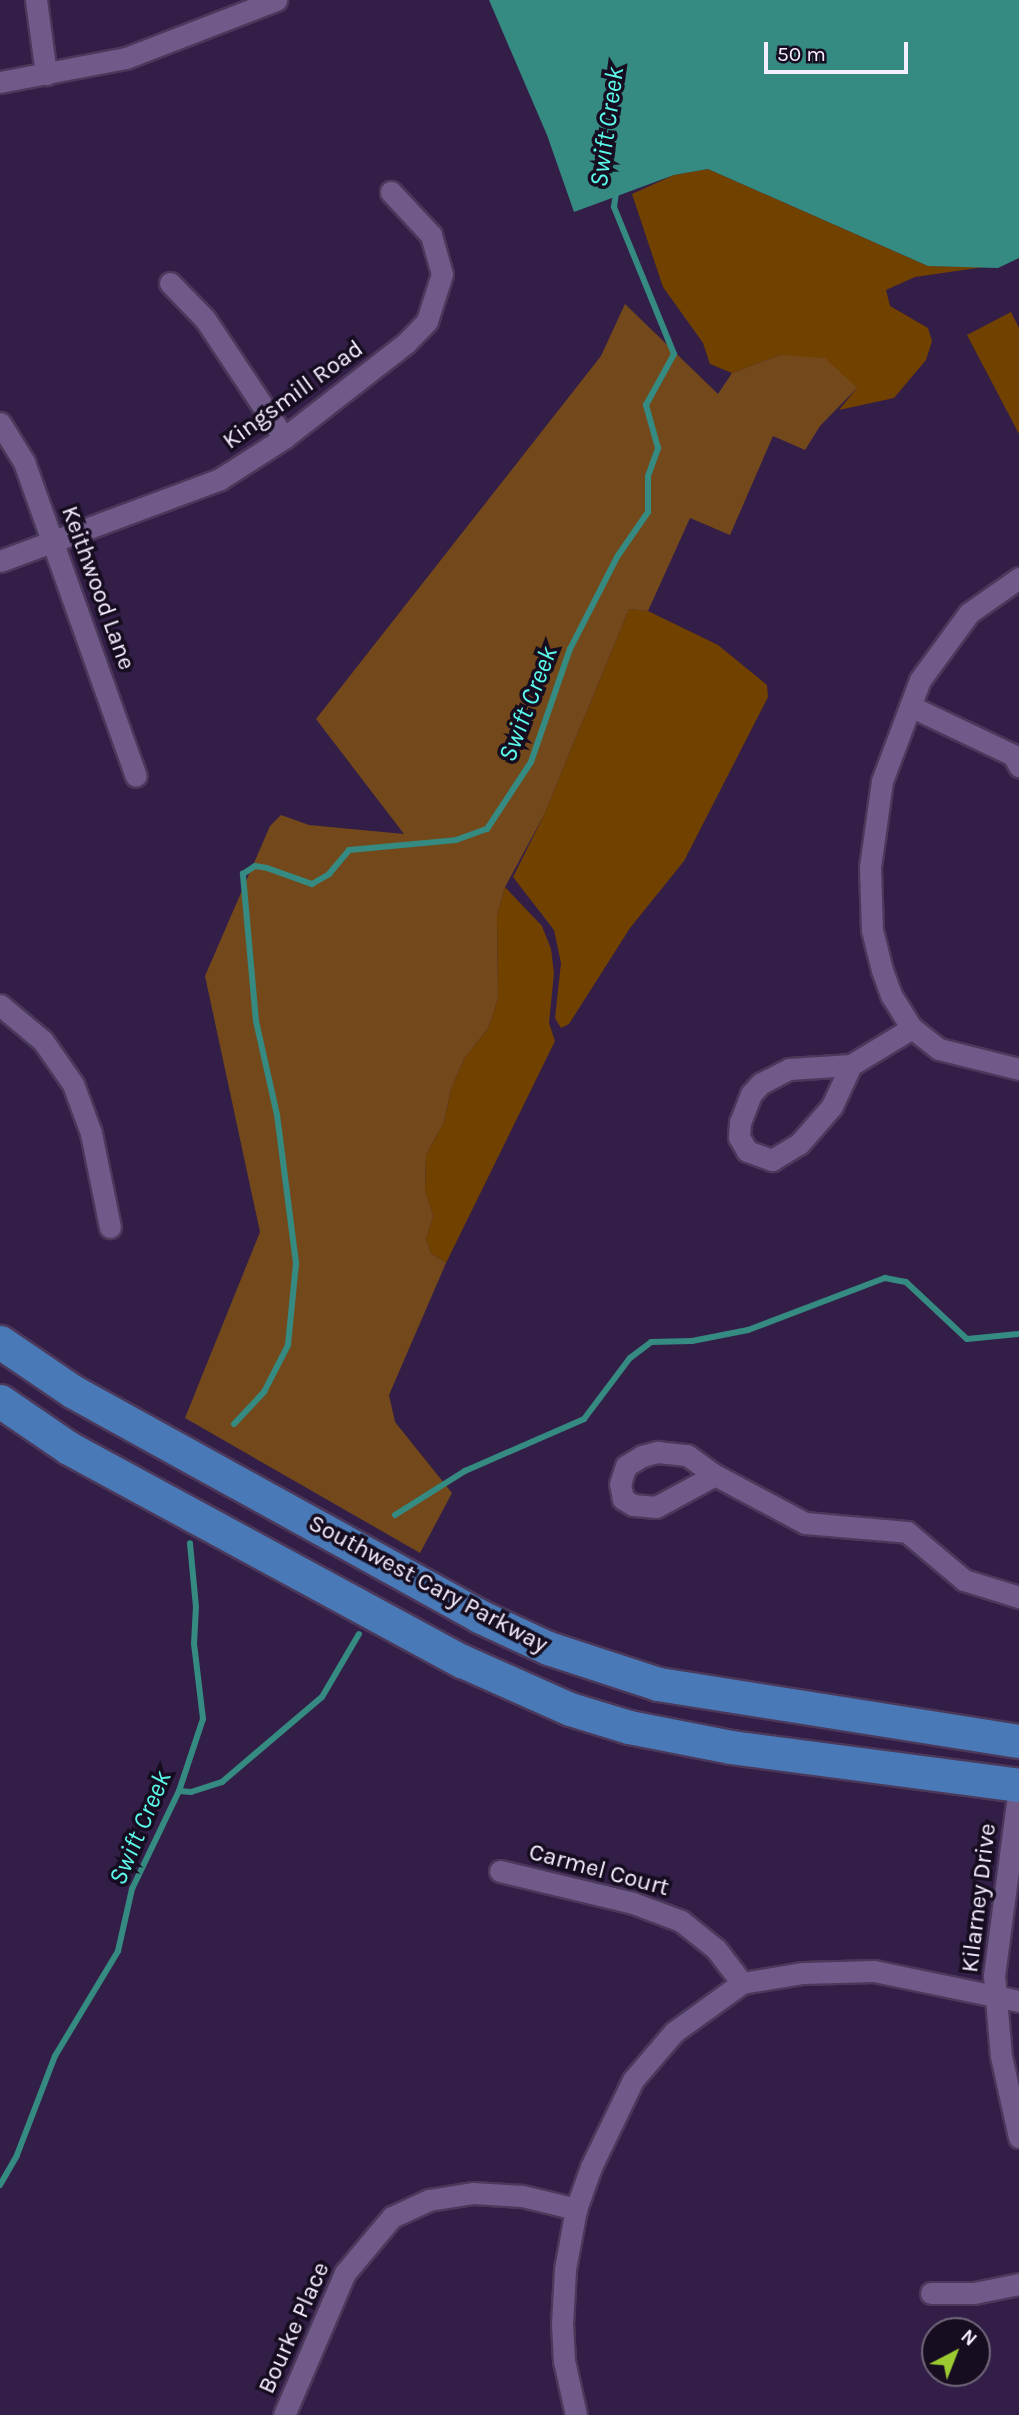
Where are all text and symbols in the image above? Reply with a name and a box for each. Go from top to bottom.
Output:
scale bar [767,28,911,72]
text: 50 m [777,42,826,66]
water label: Swift Creek [583,65,631,189]
street label: Kingsmill Road [217,334,369,456]
street label: Keithwood Lane [55,502,141,674]
water label: Swift Creek [492,642,564,766]
street label: Southwest Cary Parkway [304,1509,552,1659]
water label: Swift Creek [102,1766,178,1890]
street label: Kilarney Drive [956,1822,1002,1974]
street label: Carmel Court [526,1837,672,1903]
street label: Bourke Place [252,2258,336,2398]
north arrow [921,2317,991,2387]
text: N [956,2325,981,2351]

